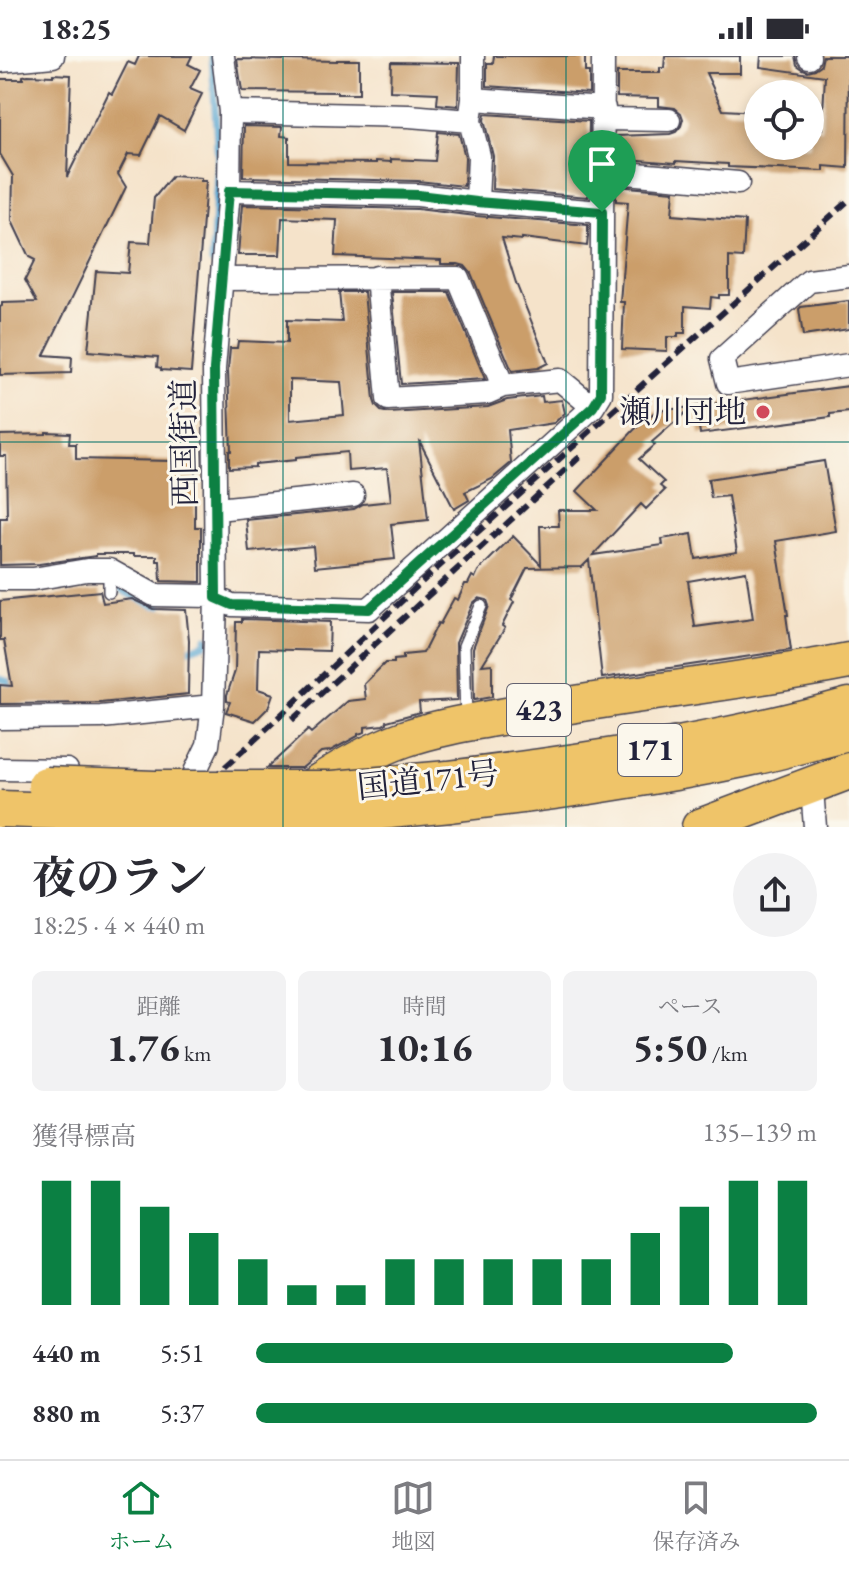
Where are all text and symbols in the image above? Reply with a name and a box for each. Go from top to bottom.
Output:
text: 18:25 [40,9,112,48]
map controls [744,80,824,160]
button: locate [744,80,824,160]
pin [568,130,636,212]
icon: arrive [580,142,624,186]
street label: 西国街道 [162,379,206,507]
place label: 瀬川団地 [619,391,747,433]
marker: 瀬川団地 [754,403,772,421]
road number: 423 [507,684,571,736]
road number: 171 [618,724,682,776]
street label: 国道171号 [355,752,501,808]
text: 夜のラン [32,849,208,906]
button: share [733,853,817,937]
text: 18:25 · 4 × 440 m [32,908,205,942]
text: 距離 [137,992,181,1021]
text: 時間 [402,992,447,1021]
text: ペース [658,992,723,1021]
text: 1.76 [106,1021,180,1073]
text: 10:16 [377,1021,472,1073]
text: 5:50 [632,1021,707,1073]
text: km [180,1039,211,1068]
text: /km [707,1039,748,1068]
text: 135–139 m [702,1115,817,1149]
text: 獲得標高 [32,1119,136,1153]
text: 440 m [32,1336,100,1370]
text: 5:51 [160,1336,204,1370]
text: 880 m [32,1396,100,1430]
text: 5:37 [160,1396,204,1430]
tab: ホーム [108,1476,175,1556]
tab: 地図 [391,1476,436,1556]
tab: 保存済み [652,1476,741,1556]

